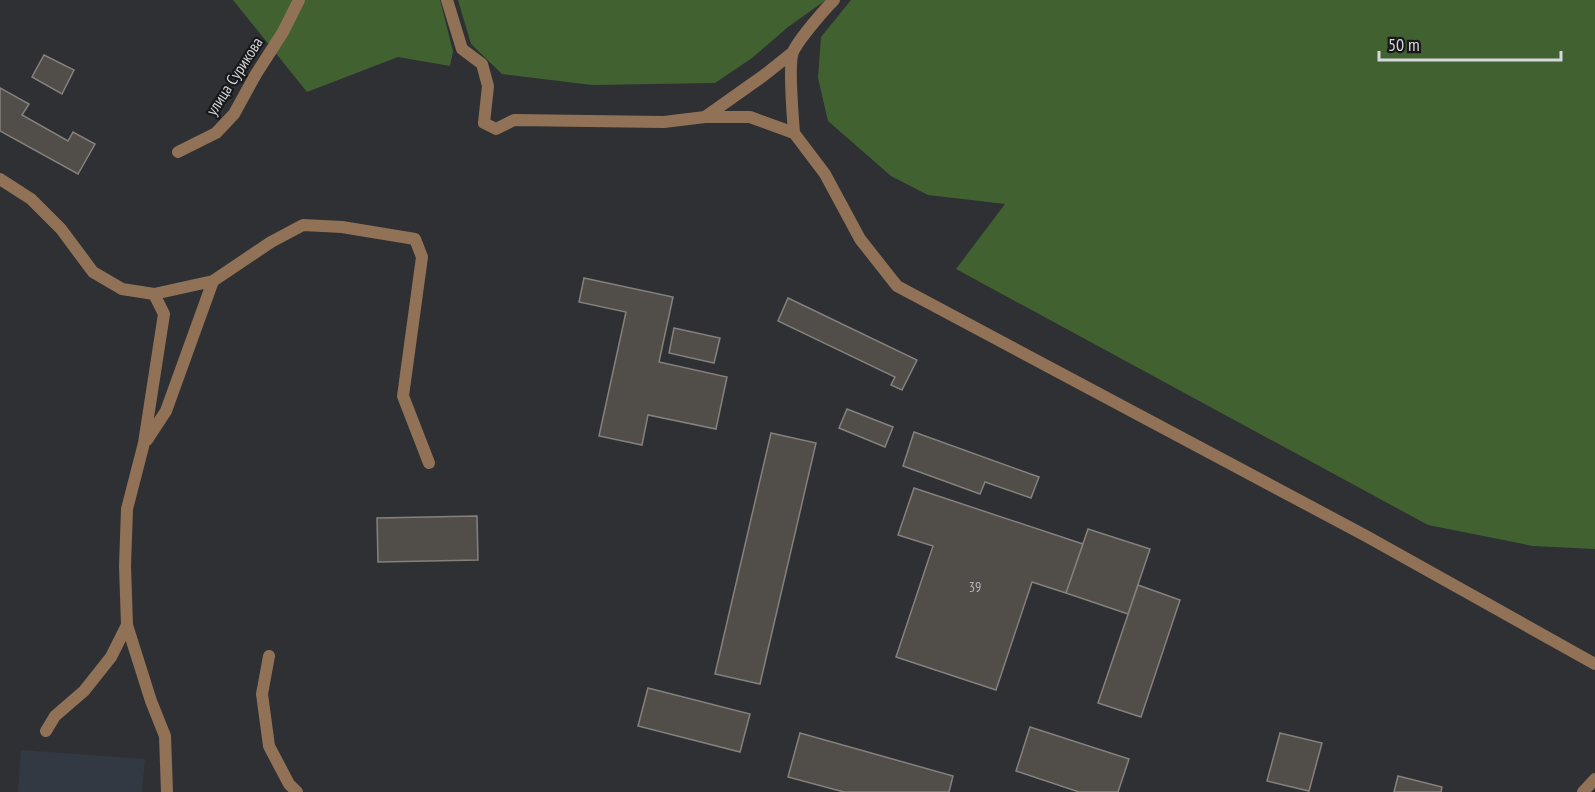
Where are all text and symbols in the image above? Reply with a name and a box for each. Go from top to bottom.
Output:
scale bar [1379,24,1560,62]
street label: улица Сурикова [201,33,267,119]
text: 50 m [1388,33,1420,56]
house number: 39 [969,578,981,596]

